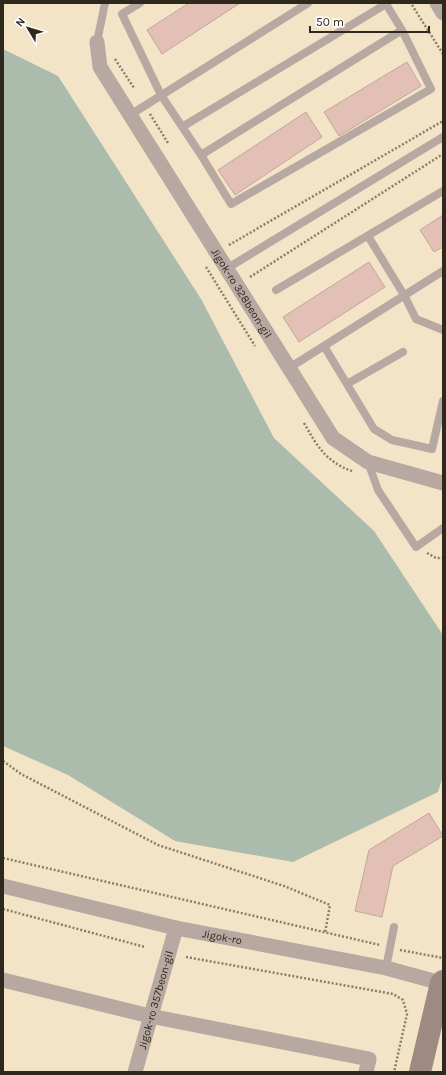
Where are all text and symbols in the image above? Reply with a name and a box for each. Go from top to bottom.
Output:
north arrow [8,8,48,48]
scale bar [310,8,429,34]
text: N [13,15,28,29]
text: 50 m [316,15,344,29]
street label: Jigok-ro 328beon-gil [209,246,275,340]
street label: Jigok-ro [201,927,243,947]
street label: Jigok-ro 357beon-gil [135,949,176,1051]

